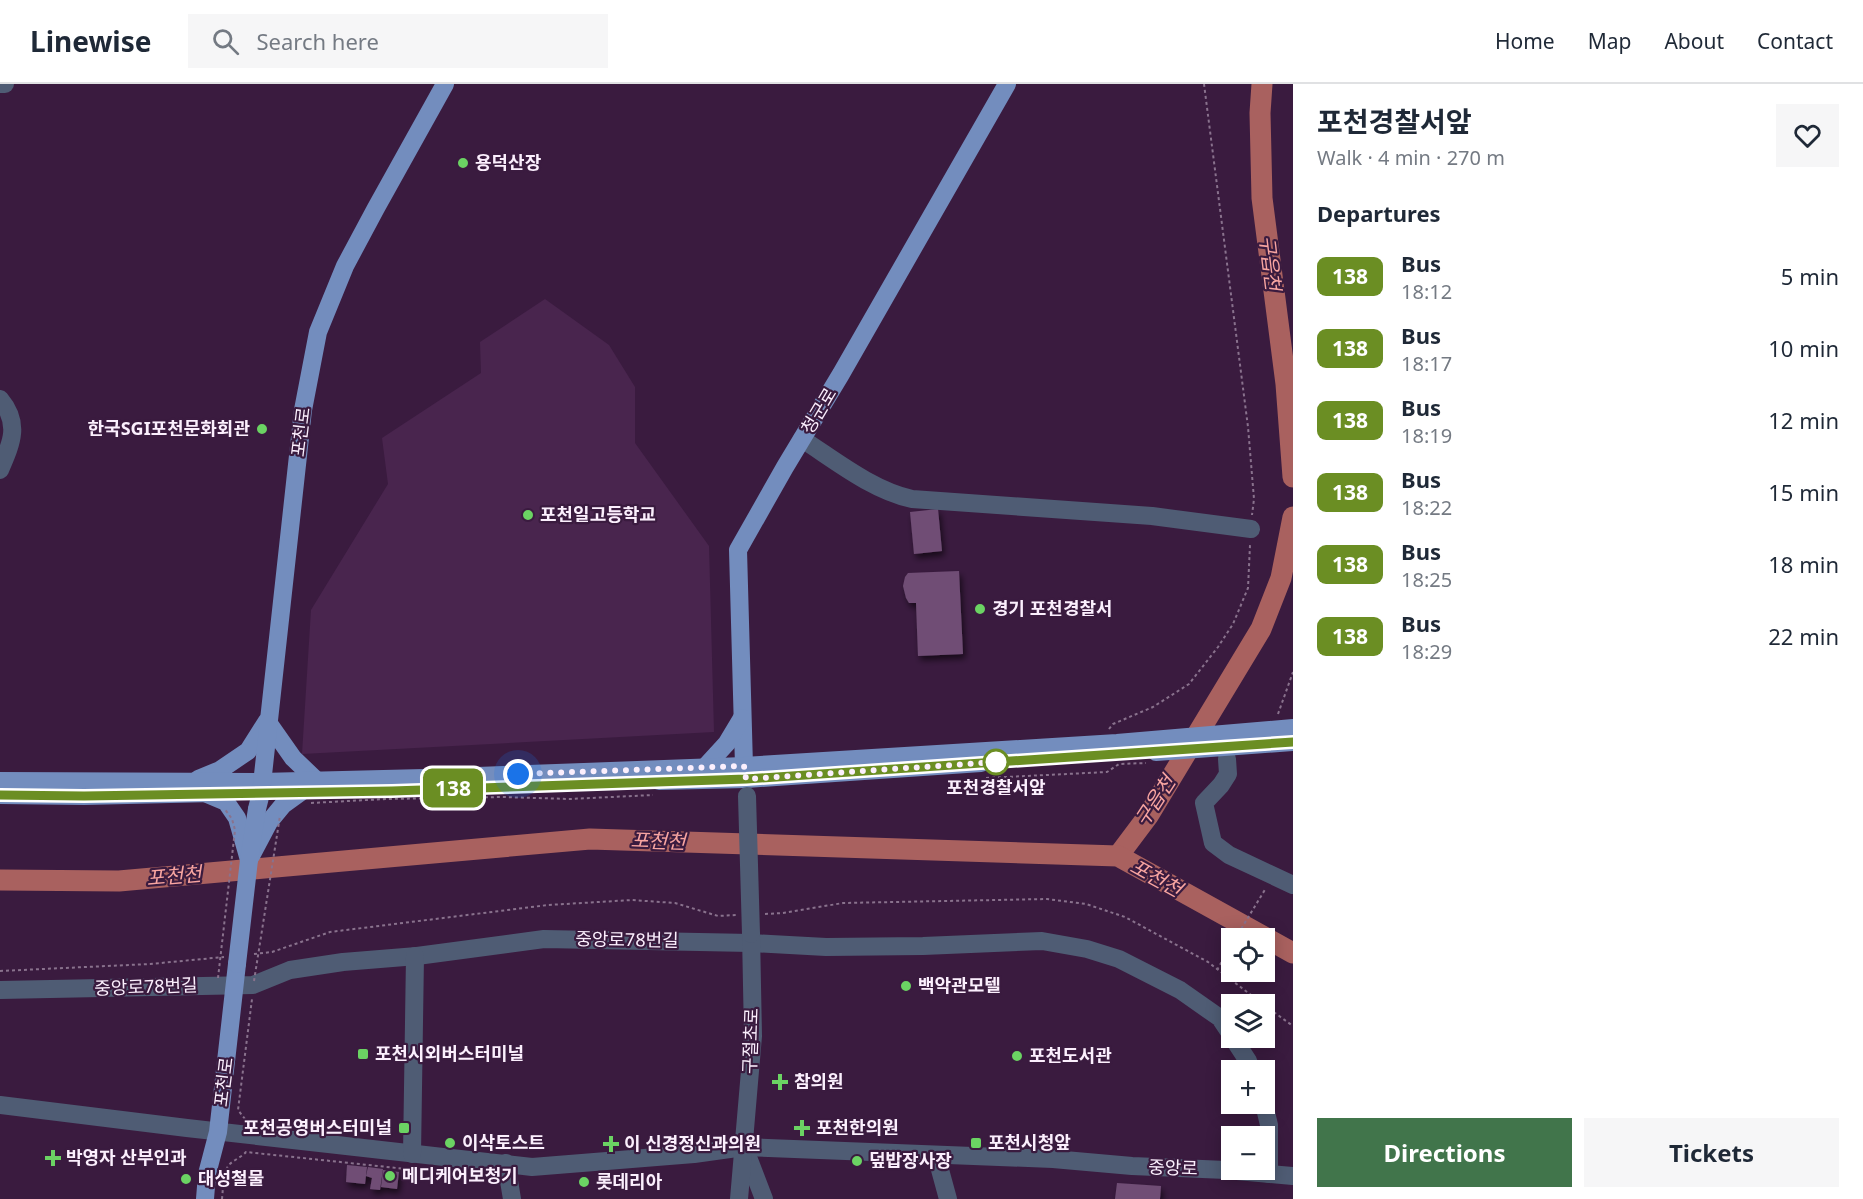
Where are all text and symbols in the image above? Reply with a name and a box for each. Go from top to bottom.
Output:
search box [188,14,608,68]
text: Linewise [30,22,152,60]
icon: search [209,25,242,58]
text: Search here [257,26,379,56]
text: Home [1495,27,1555,55]
text: Map [1588,27,1631,55]
text: About [1664,27,1724,55]
text: Contact [1757,27,1833,55]
text: 포천경찰서앞 [1317,102,1472,140]
button: heart [1776,104,1839,167]
text: Walk · 4 min · 270 m [1317,144,1505,171]
place label: 용덕산장 [475,150,542,174]
marker: 용덕산장 [456,156,470,170]
text: Departures [1317,198,1441,228]
water label: 구읍천 [1254,234,1288,295]
text: Bus [1401,248,1441,278]
text: 5 min [1781,261,1839,291]
text: 138 [1332,262,1368,290]
text: 18:12 [1401,278,1452,305]
text: Bus [1401,320,1441,350]
text: 10 min [1768,333,1839,363]
text: 138 [1332,334,1368,362]
text: 18:17 [1401,350,1452,377]
street label: 청군로 [795,383,841,438]
text: Bus [1401,392,1441,422]
text: 12 min [1768,405,1839,435]
street label: 포천로 [285,406,315,458]
text: 138 [1332,406,1368,434]
place label: 한국SGI포천문화회관 [88,416,250,440]
marker: 한국SGI포천문화회관 [255,422,269,436]
text: 18:19 [1401,422,1452,449]
text: Bus [1401,464,1441,494]
text: 15 min [1768,477,1839,507]
text: 138 [1332,478,1368,506]
text: 18:22 [1401,494,1452,521]
place label: 포천일고등학교 [540,502,656,526]
marker: 포천일고등학교 [521,508,535,522]
text: Bus [1401,536,1441,566]
text: 18 min [1768,549,1839,579]
text: 138 [1332,550,1368,578]
text: 18:25 [1401,566,1452,593]
place label: 경기 포천경찰서 [992,596,1113,620]
marker: 경기 포천경찰서 [973,602,987,616]
text: Bus [1401,608,1441,638]
text: 22 min [1768,621,1839,651]
text: 138 [1332,622,1368,650]
text: 18:29 [1401,638,1452,665]
marker: 포천경찰서앞 [983,749,1009,775]
your location [503,759,533,789]
line badge: 138 [418,768,488,808]
water label: 구읍천 [1128,768,1182,831]
text: 138 [435,774,471,802]
place label: 포천경찰서앞 [946,775,1046,799]
water label: 포천천 [630,826,689,855]
water label: 포천천 [1126,852,1189,904]
water label: 포천천 [145,859,205,891]
street label: 중앙로78번길 [575,926,679,952]
map controls [1221,928,1275,1180]
button: locate [1221,928,1275,982]
street label: 중앙로78번길 [94,972,198,1000]
place label: 백악관모텔 [918,973,1001,997]
marker: 백악관모텔 [899,979,913,993]
button: layers [1221,994,1275,1048]
street label: 구절초로 [737,1007,763,1074]
place label: 포천시외버스터미널 [375,1041,524,1065]
place label: 포천도서관 [1029,1043,1112,1067]
marker: 포천시외버스터미널 [356,1047,370,1061]
marker: 포천도서관 [1010,1049,1024,1063]
street label: 포천로 [208,1056,238,1108]
button: + [1221,1060,1275,1114]
place label: 참의원 [794,1069,844,1093]
marker: 참의원 [771,1073,789,1091]
place label: 포천공영버스터미널 [243,1115,392,1139]
place label: 포천한의원 [816,1115,899,1139]
button: Directions [1317,1118,1572,1187]
button: Tickets [1584,1118,1839,1187]
marker: 포천한의원 [793,1119,811,1137]
marker: 포천공영버스터미널 [397,1121,411,1135]
button: − [1221,1126,1275,1180]
place label: 이삭토스트 [462,1130,545,1154]
place label: 포천시청앞 [988,1130,1071,1154]
place label: 이 신경정신과의원 [624,1131,761,1155]
marker: 이 신경정신과의원 [602,1135,620,1153]
marker: 이삭토스트 [443,1136,457,1150]
marker: 포천시청앞 [969,1136,983,1150]
place label: 박영자 산부인과 [66,1145,187,1169]
place label: 덮밥장사장 [869,1148,952,1172]
marker: 박영자 산부인과 [44,1149,62,1167]
marker: 덮밥장사장 [850,1154,864,1168]
street label: 중앙로 [1148,1154,1198,1180]
place label: 메디케어보청기 [402,1163,518,1187]
place label: 대성철물 [198,1166,264,1190]
marker: 메디케어보청기 [383,1169,397,1183]
place label: 롯데리아 [596,1169,663,1193]
marker: 대성철물 [179,1172,193,1186]
marker: 롯데리아 [577,1175,591,1189]

